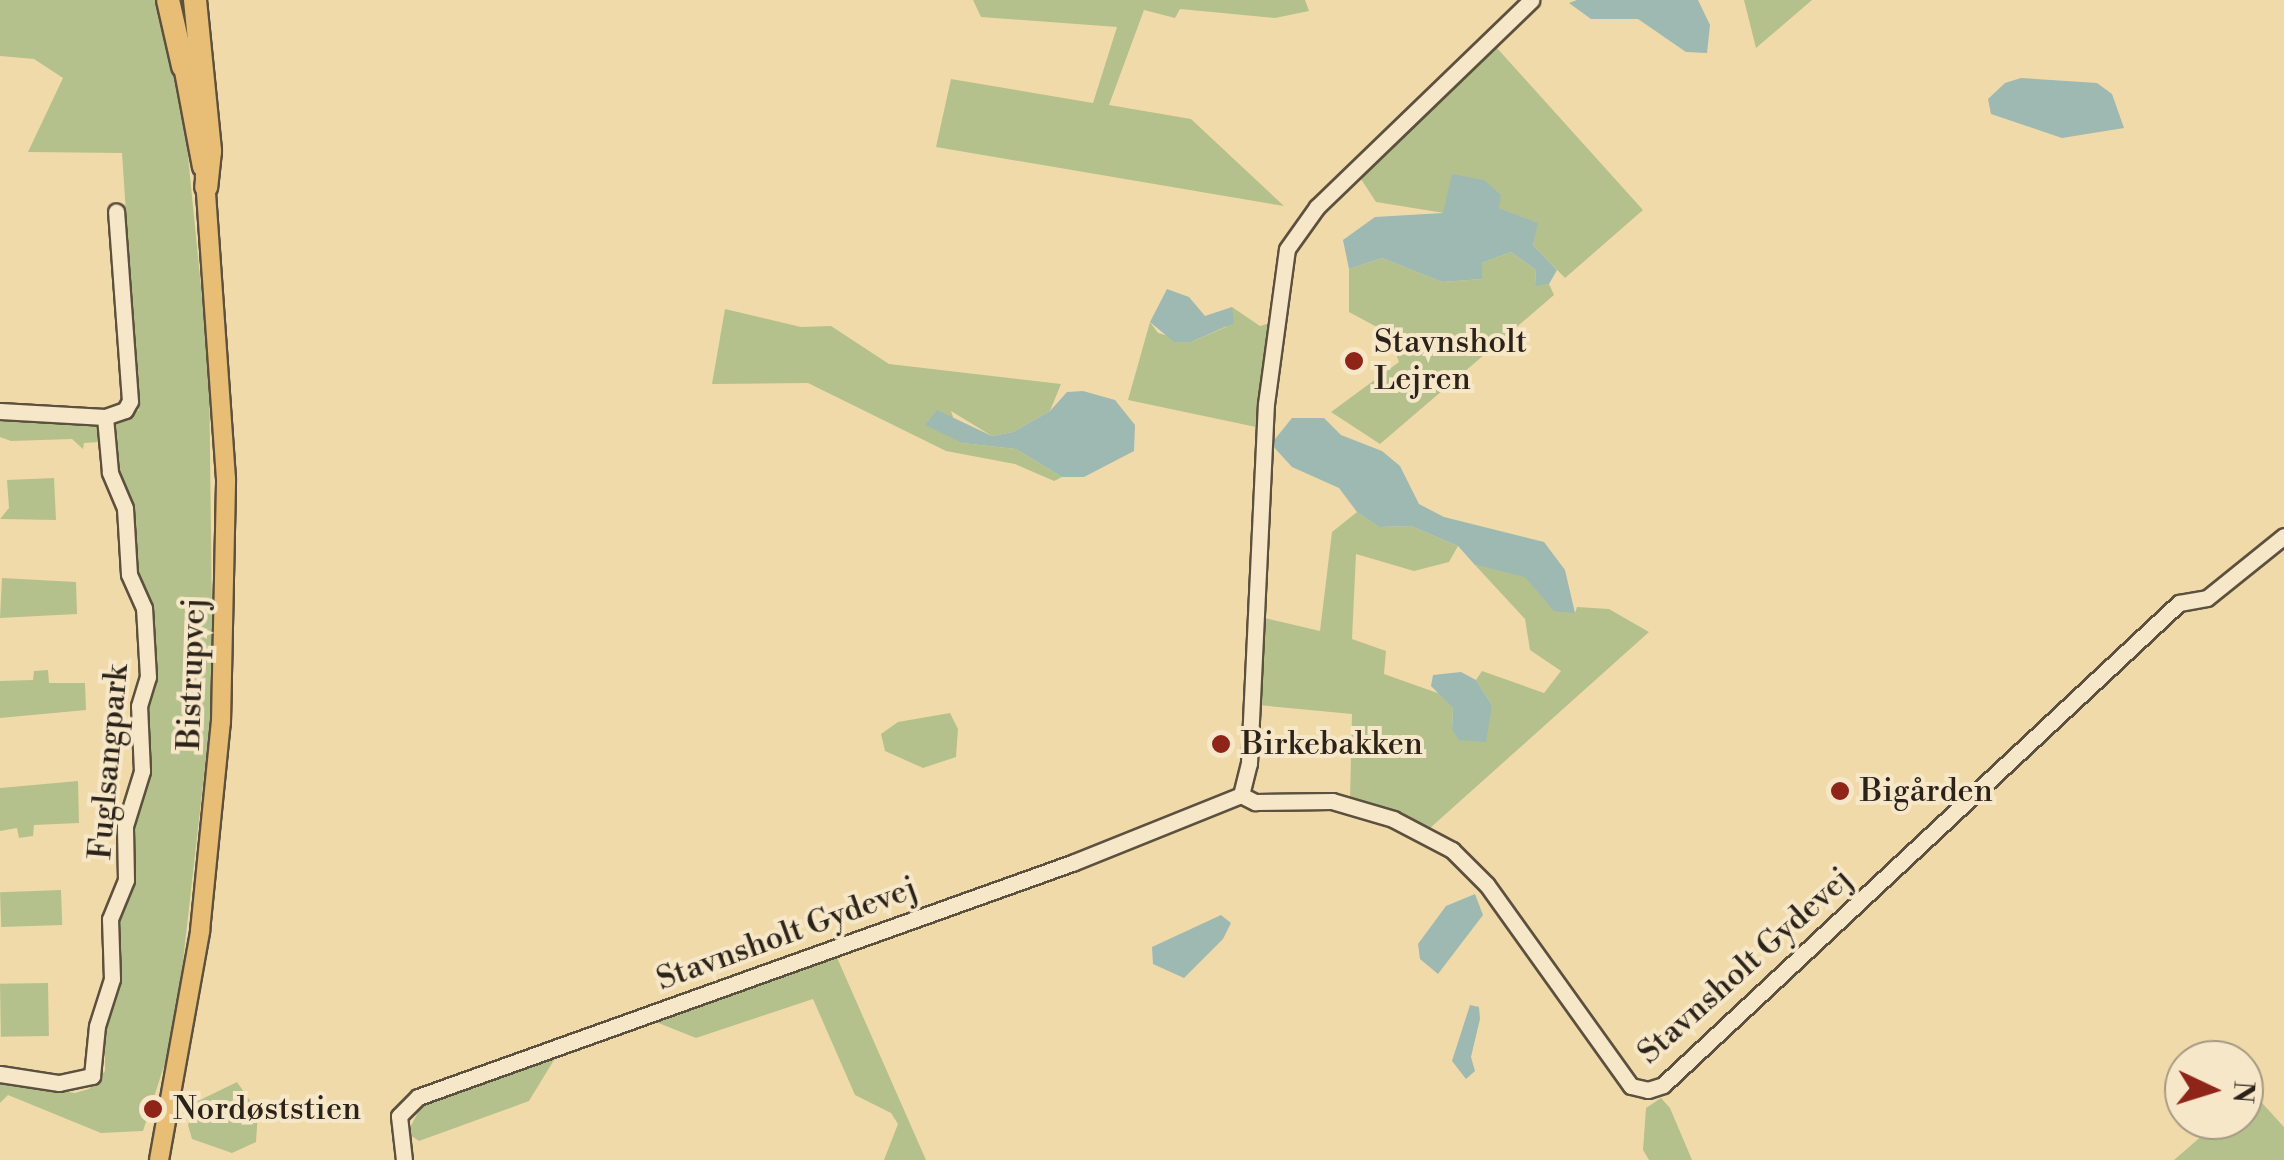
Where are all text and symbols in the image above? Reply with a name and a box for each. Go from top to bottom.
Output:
place label: Stavnsholt Lejren [1374,324,1527,399]
marker: Stavnsholt Lejren [1343,350,1365,372]
street label: Bistrupvej [170,597,214,751]
street label: Fuglsangpark [81,663,137,861]
place label: Birkebakken [1241,725,1423,763]
marker: Birkebakken [1210,733,1232,755]
place label: Bigården [1860,772,1993,810]
marker: Bigården [1829,780,1851,802]
street label: Stavnsholt Gydevej [1630,860,1860,1072]
street label: Stavnsholt Gydevej [651,869,923,999]
north arrow [2164,1040,2264,1140]
text: N [2224,1080,2261,1104]
place label: Nordøststien [173,1090,361,1128]
marker: Nordøststien [142,1098,164,1120]

